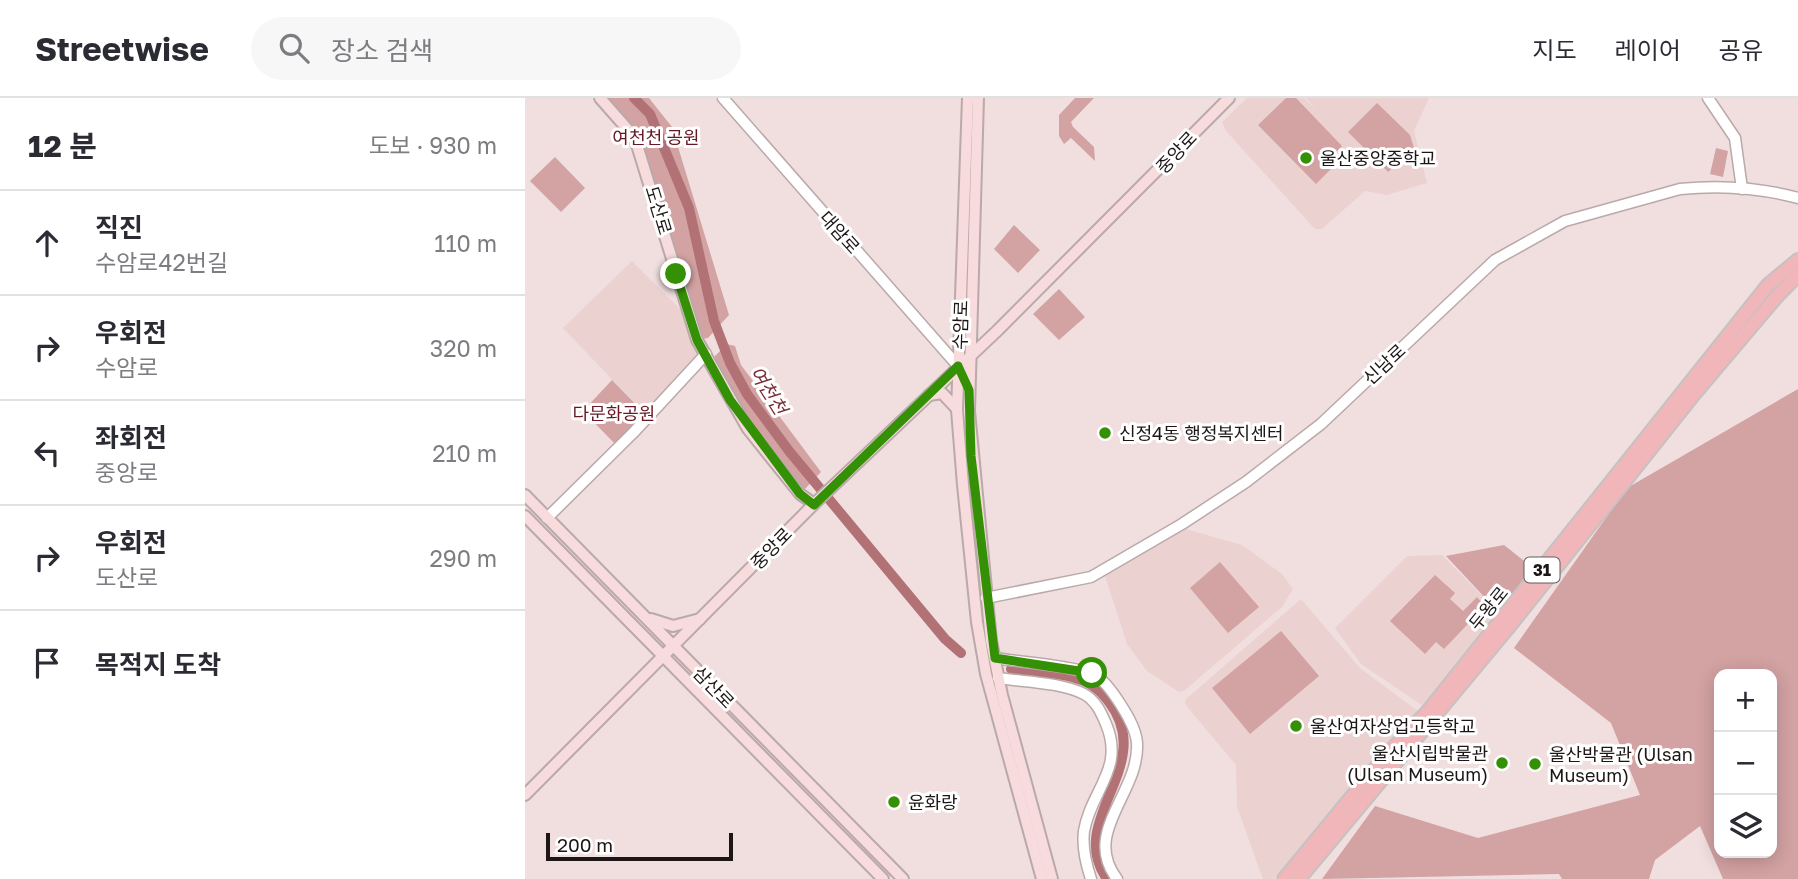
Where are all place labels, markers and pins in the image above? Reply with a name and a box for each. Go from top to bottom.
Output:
place label: 울산중앙중학교 [1320,147,1436,169]
marker: 울산중앙중학교 [1298,150,1314,166]
place label: 신정4동 행정복지센터 [1119,422,1284,444]
marker: 신정4동 행정복지센터 [1097,425,1113,441]
place label: 울산여자상업고등학교 [1310,715,1476,737]
marker: 울산여자상업고등학교 [1288,718,1304,734]
place label: 울산시립박물관 (Ulsan Museum) [1347,742,1488,785]
place label: 울산박물관 (Ulsan Museum) [1549,743,1693,786]
marker: 울산시립박물관 (Ulsan Museum) [1494,755,1510,771]
marker: 울산박물관 (Ulsan Museum) [1527,756,1543,772]
place label: 윤화랑 [908,791,958,813]
marker: 윤화랑 [886,794,902,810]

